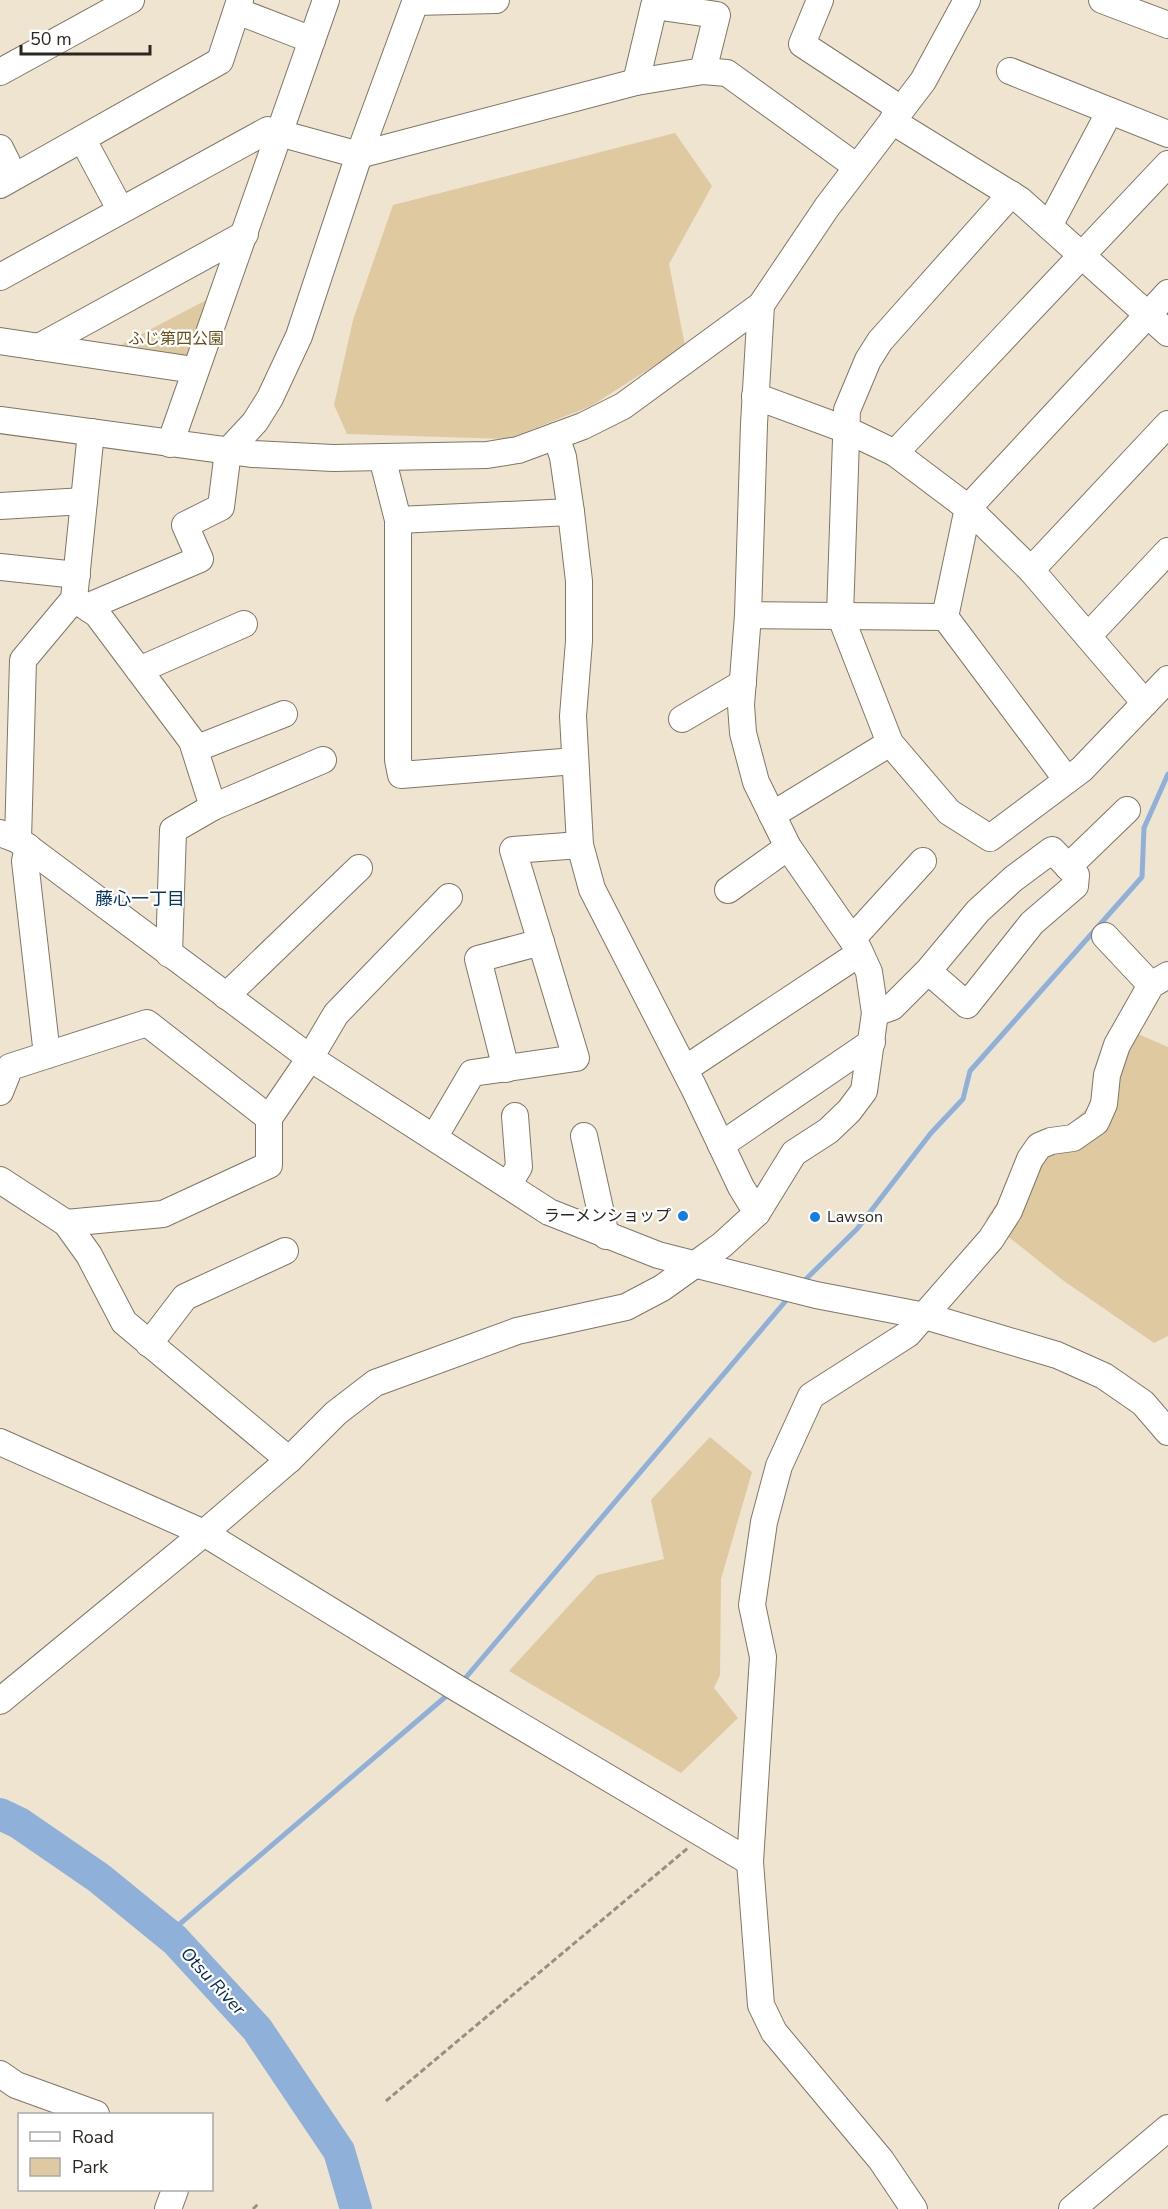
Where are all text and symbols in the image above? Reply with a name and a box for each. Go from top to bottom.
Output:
scale bar [21,18,150,56]
text: 50 m [30,27,72,51]
park label: ふじ第四公園 [128,328,224,350]
district label: 藤心一丁目 [95,887,185,911]
place label: ラーメンショップ [544,1205,671,1227]
place label: Lawson [827,1206,883,1228]
marker: ラーメンショップ [676,1209,690,1223]
marker: Lawson [808,1210,822,1224]
water label: Otsu River [175,1942,251,2021]
legend [18,2113,213,2191]
text: Road [72,2125,114,2149]
text: Park [72,2155,109,2179]

